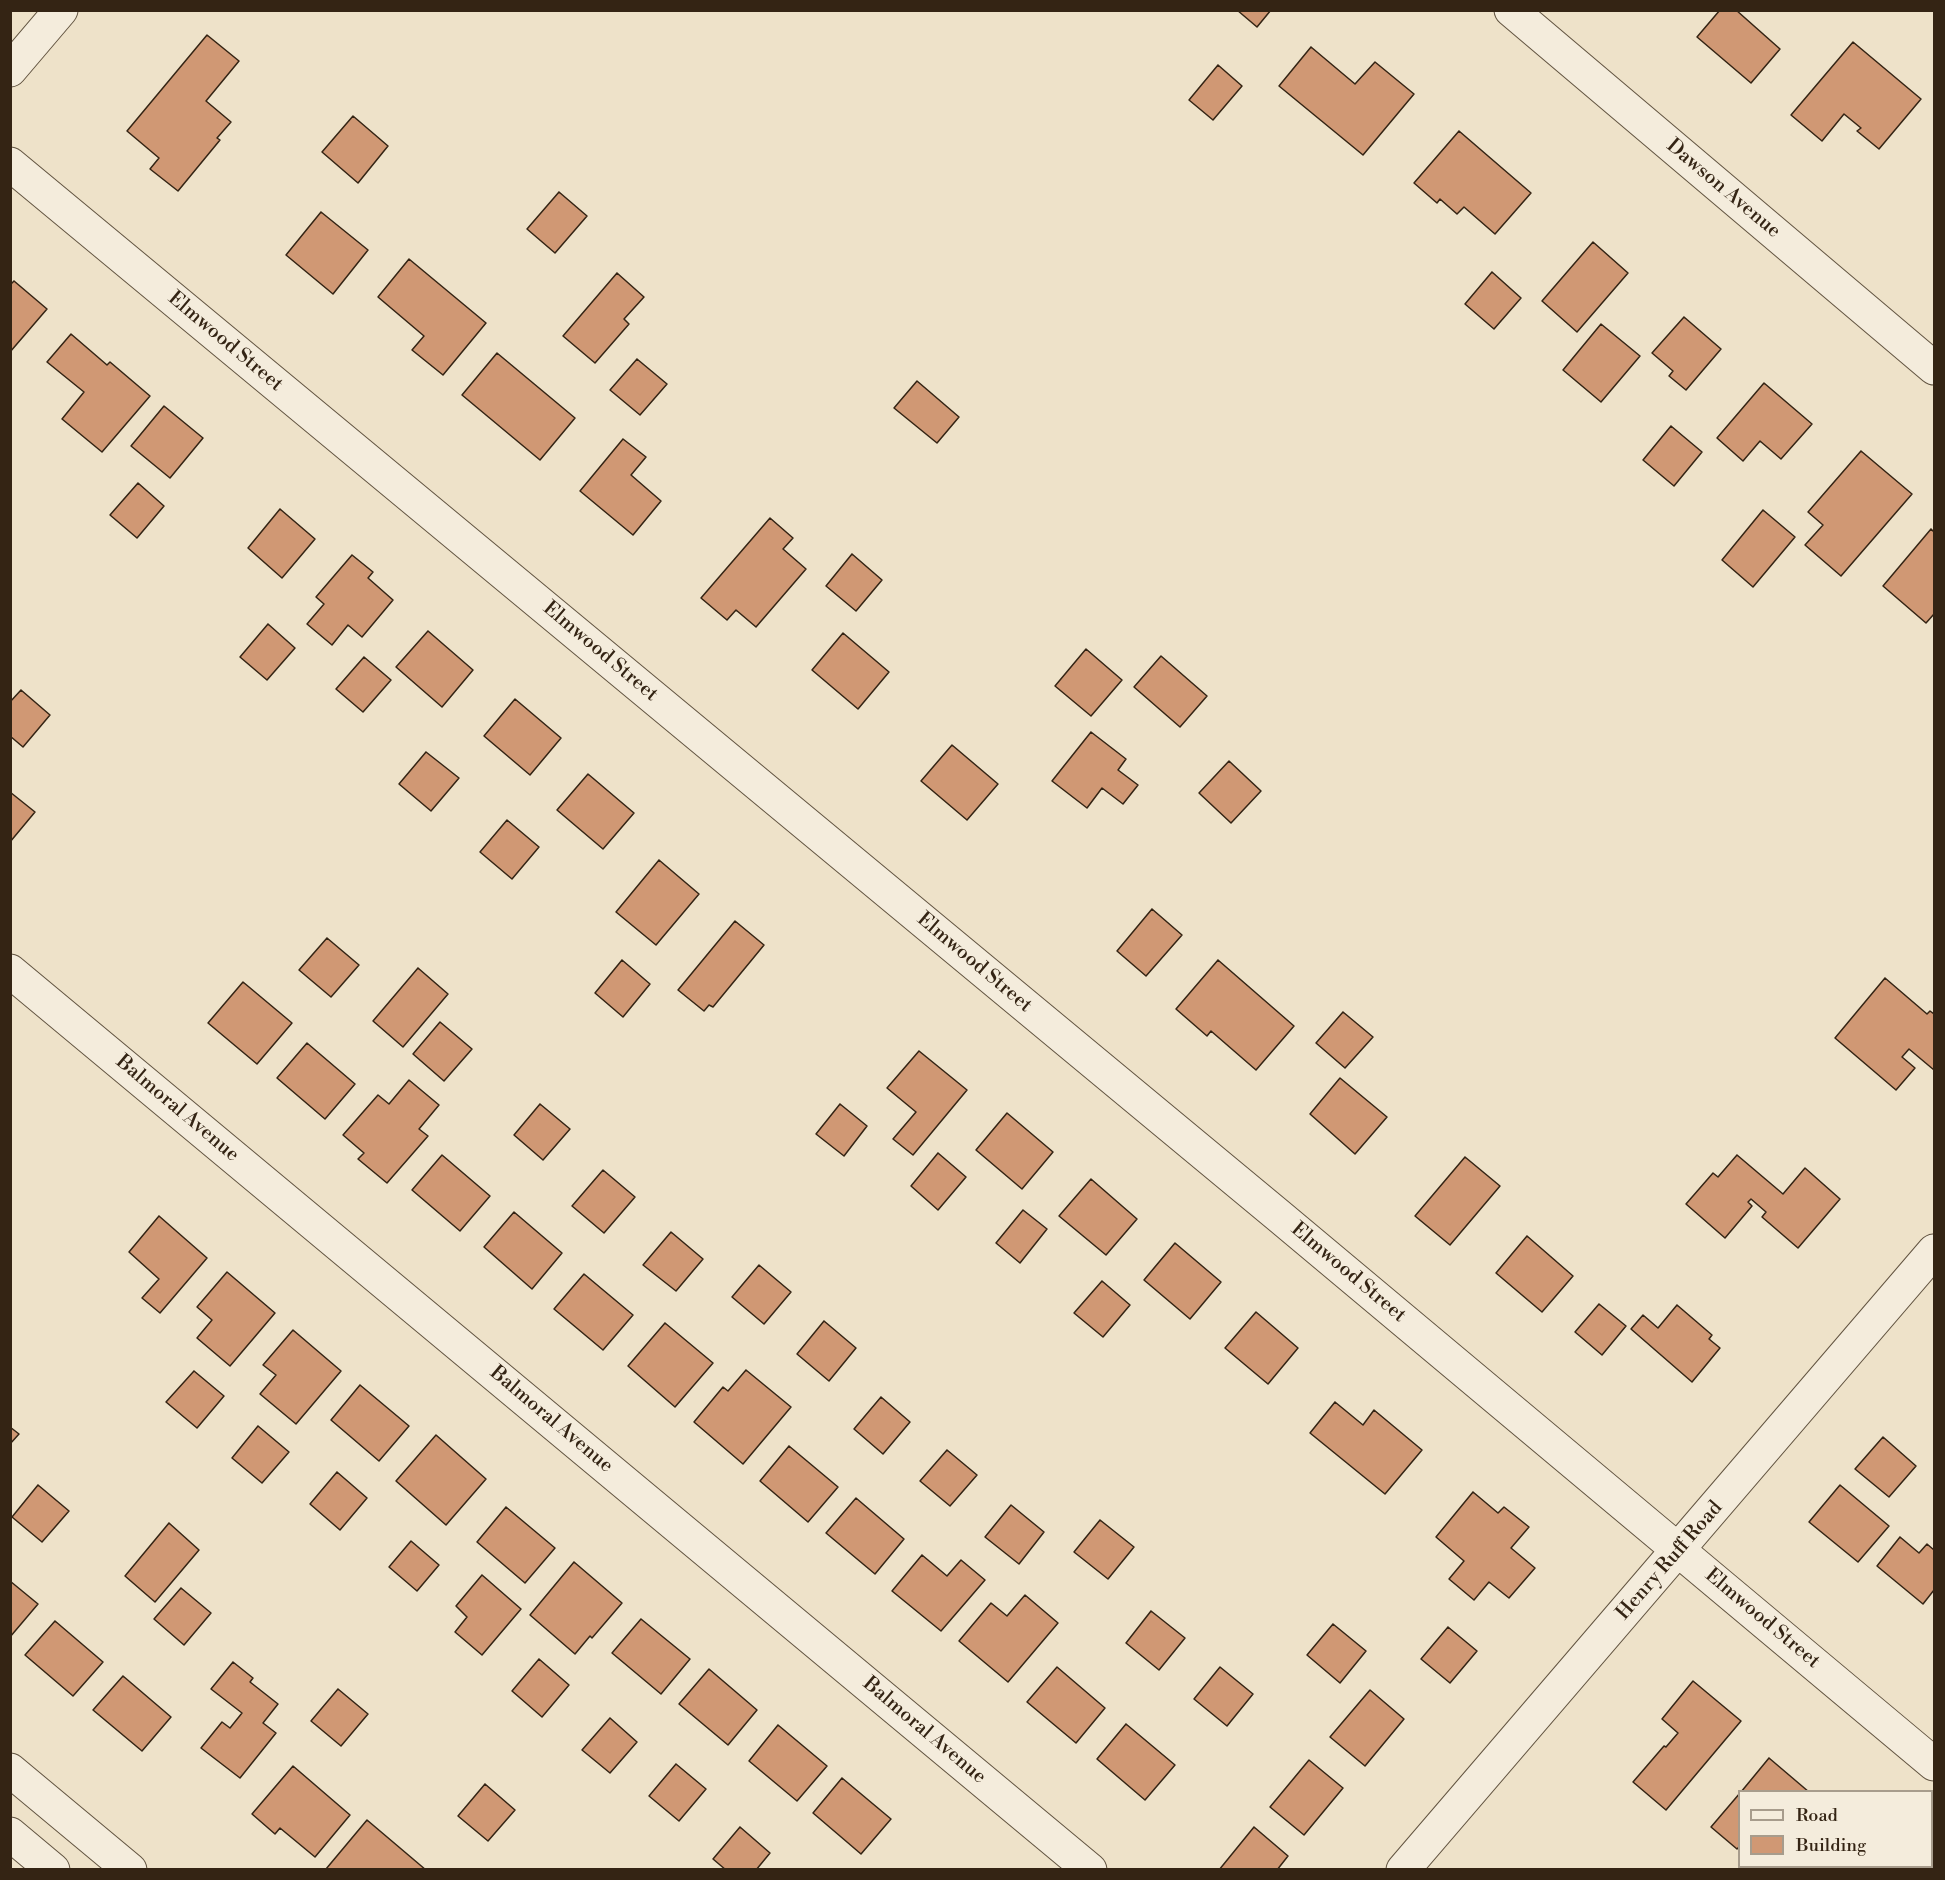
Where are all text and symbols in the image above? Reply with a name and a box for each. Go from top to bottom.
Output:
street label: Dawson Avenue [1661,134,1785,244]
street label: Elmwood Street [163,287,287,397]
street label: Elmwood Street [538,597,662,707]
street label: Elmwood Street [912,908,1036,1018]
street label: Balmoral Avenue [110,1050,244,1168]
street label: Elmwood Street [1286,1218,1410,1328]
street label: Balmoral Avenue [484,1361,618,1479]
street label: Henry Ruff Road [1612,1497,1728,1625]
street label: Elmwood Street [1700,1564,1824,1674]
street label: Balmoral Avenue [857,1672,991,1790]
legend [1738,1790,1933,1868]
text: Road [1796,1804,1838,1827]
text: Building [1796,1834,1866,1857]

